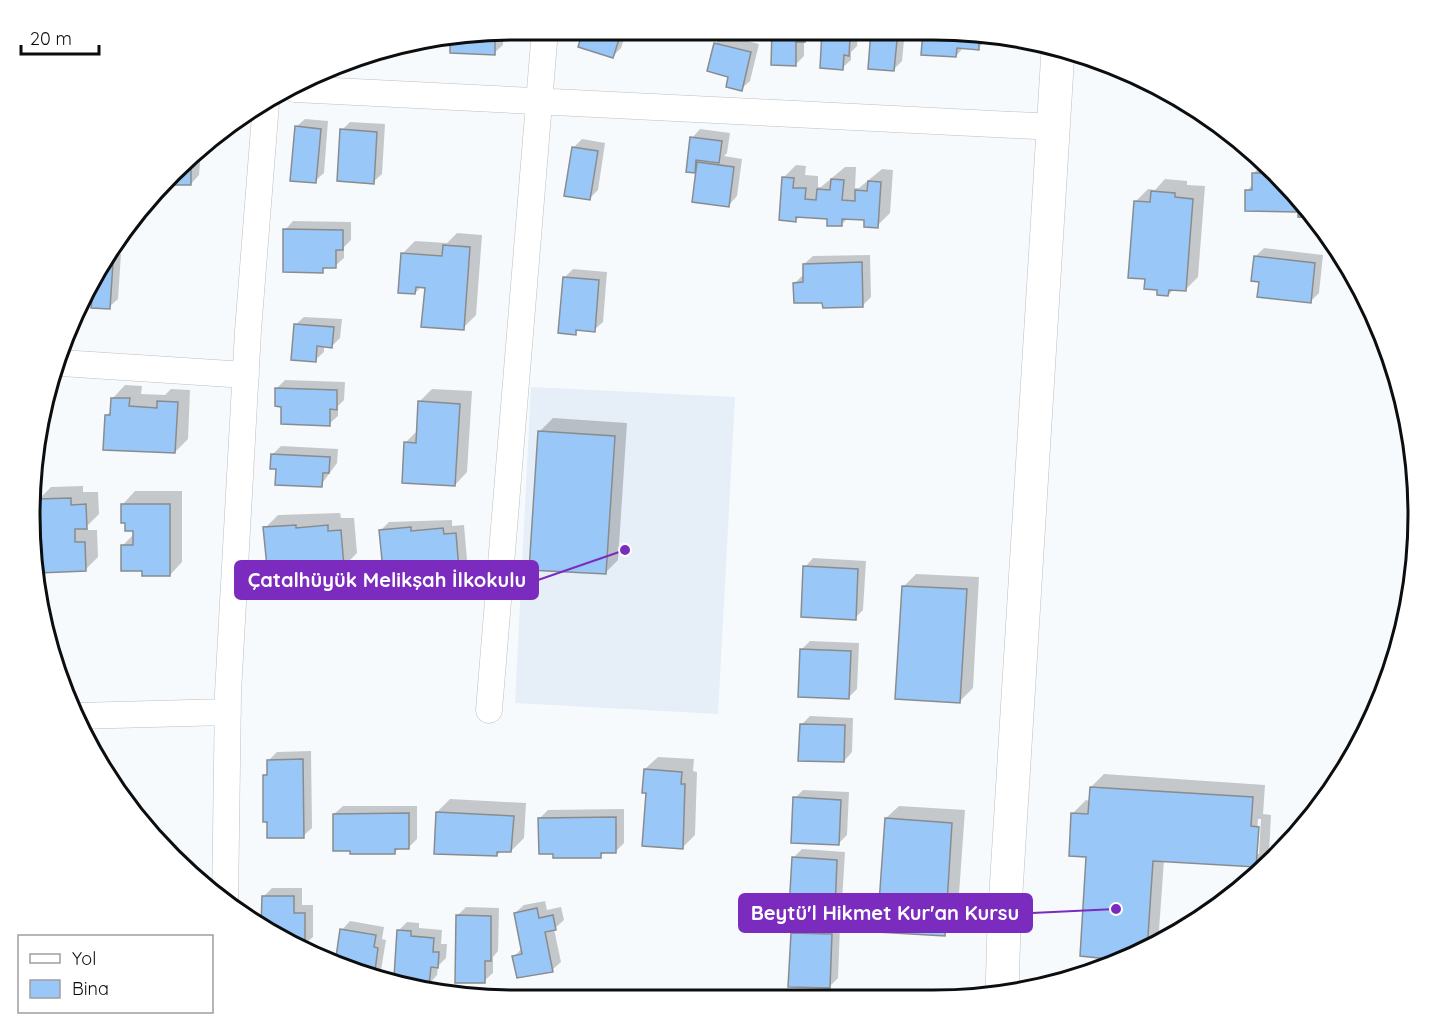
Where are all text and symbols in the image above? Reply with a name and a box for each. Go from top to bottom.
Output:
scale bar [21,18,99,56]
text: 20 m [30,27,72,50]
callout: Çatalhüyük Melikşah İlkokulu [235,561,538,599]
text: Çatalhüyük Melikşah İlkokulu [248,567,526,592]
callout: Beytü'l Hikmet Kur'an Kursu [739,894,1032,932]
text: Beytü'l Hikmet Kur'an Kursu [751,900,1019,925]
legend [18,935,213,1013]
text: Yol [72,947,96,970]
text: Bina [72,977,109,1000]

